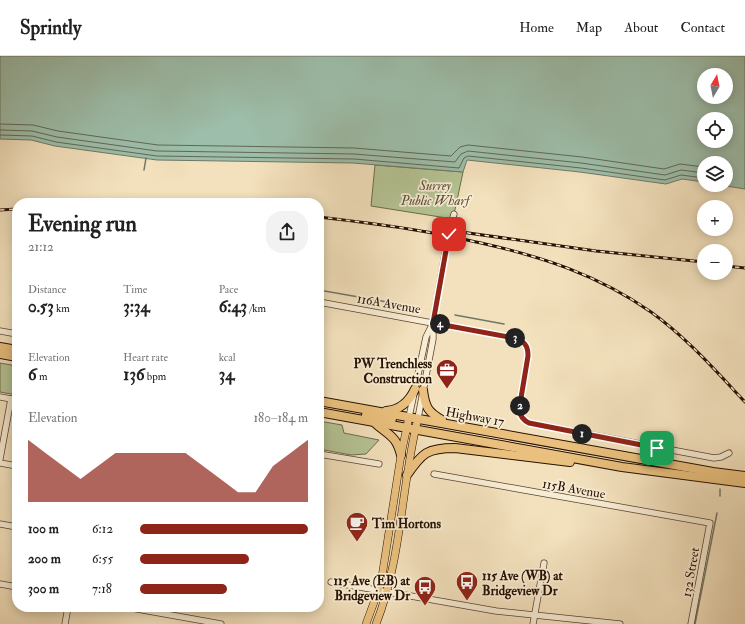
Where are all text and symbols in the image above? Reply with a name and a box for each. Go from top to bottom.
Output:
text: Sprintly [20,16,81,40]
text: Home [519,19,554,36]
text: Map [576,19,602,36]
text: About [624,19,658,36]
text: Contact [680,19,725,36]
north arrow [697,68,733,104]
map controls [697,68,733,280]
button: locate [697,112,733,148]
button: layers [697,156,733,192]
park label: Surrey Public Wharf [400,178,472,209]
button: + [697,200,733,236]
text: Evening run [28,210,137,238]
button: share [266,211,308,253]
pin [432,217,466,251]
icon: check [438,223,460,245]
text: 21:12 [28,239,54,255]
button: − [697,244,733,280]
text: Distance [28,283,66,296]
text: Time [123,283,147,296]
text: Pace [219,283,238,296]
street label: 116A Avenue [356,291,422,318]
text: 0.53 [28,296,54,317]
text: 3:34 [123,296,150,317]
text: 6:43 [219,296,247,317]
text: km [54,302,70,315]
text: /km [247,302,266,315]
pin: 4 [430,314,450,334]
text: 4 [437,317,443,330]
pin: 3 [505,328,525,348]
text: 3 [513,331,517,344]
text: Elevation [28,351,70,364]
text: Heart rate [123,351,168,364]
text: kcal [219,351,236,364]
place label: PW Trenchless Construction [354,356,433,387]
office icon: PW Trenchless Construction [434,357,460,390]
text: 6 [28,364,37,385]
text: 136 [123,364,145,385]
text: 34 [219,364,234,385]
text: m [37,370,47,383]
text: bpm [145,370,166,383]
pin: 2 [510,396,530,416]
text: 2 [517,399,523,412]
street label: Highway 17 [444,404,506,431]
text: Elevation [28,410,78,426]
text: 180–184 m [253,410,308,426]
pin: 1 [572,424,592,444]
text: 1 [580,427,584,440]
pin [640,431,674,465]
icon: arrive [646,437,668,459]
street label: 115B Avenue [541,476,607,503]
cafe icon: Tim Hortons [344,510,370,543]
place label: Tim Hortons [371,516,441,532]
text: 100 m [28,521,59,537]
text: 6:12 [92,521,113,537]
street label: 132 Street [679,546,703,598]
text: 200 m [28,551,61,567]
text: 6:55 [92,551,113,567]
place label: 115 Ave (WB) at Bridgeview Dr [482,568,563,600]
bus stop icon: 115 Ave (WB) at Bridgeview Dr [454,569,480,602]
place label: 115 Ave (EB) at Bridgeview Dr [333,573,411,605]
bus stop icon: 115 Ave (EB) at Bridgeview Dr [412,574,438,607]
text: 300 m [28,581,59,597]
text: 7:18 [92,581,112,597]

